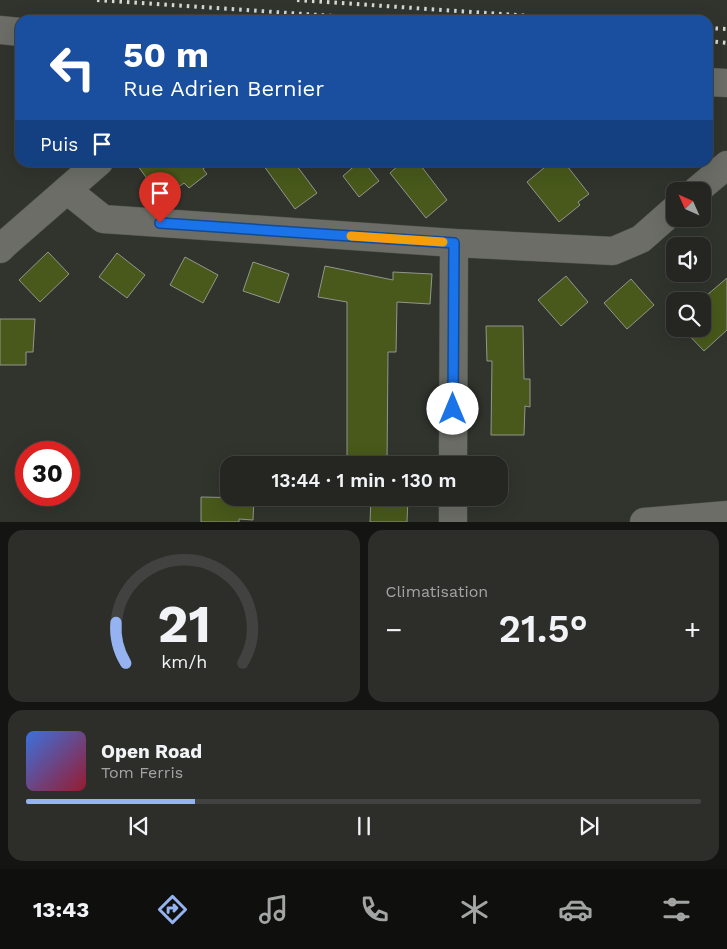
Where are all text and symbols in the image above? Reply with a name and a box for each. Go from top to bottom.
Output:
text: 50 m [123,34,209,76]
icon: left [40,35,105,100]
text: Rue Adrien Bernier [123,76,324,101]
icon: arrive [88,130,116,158]
text: Puis [40,133,78,156]
pin [139,172,181,223]
icon: arrive [146,179,174,207]
north arrow [666,182,711,228]
map controls [666,182,711,337]
button: sound [666,237,711,282]
button: search [666,292,711,337]
position arrow [426,382,478,434]
speed limit sign: 30 [15,441,80,506]
text: 13:44 · 1 min · 130 m [271,469,457,492]
text: Climatisation [386,582,488,601]
text: 21 [157,594,210,655]
text: 21.5° [499,607,588,651]
text: − [386,613,402,646]
text: + [684,613,701,646]
text: km/h [161,651,207,672]
text: Open Road [101,740,202,763]
text: Tom Ferris [101,763,183,782]
icon: previous [125,812,153,840]
icon: pause [350,812,378,840]
icon: next [575,812,603,840]
icon: directions [155,892,190,927]
icon: music [256,892,291,927]
icon: phone [357,892,392,927]
icon: climate [457,892,492,927]
icon: car [558,892,593,927]
icon: filters [659,892,694,927]
text: 13:43 [33,897,89,922]

